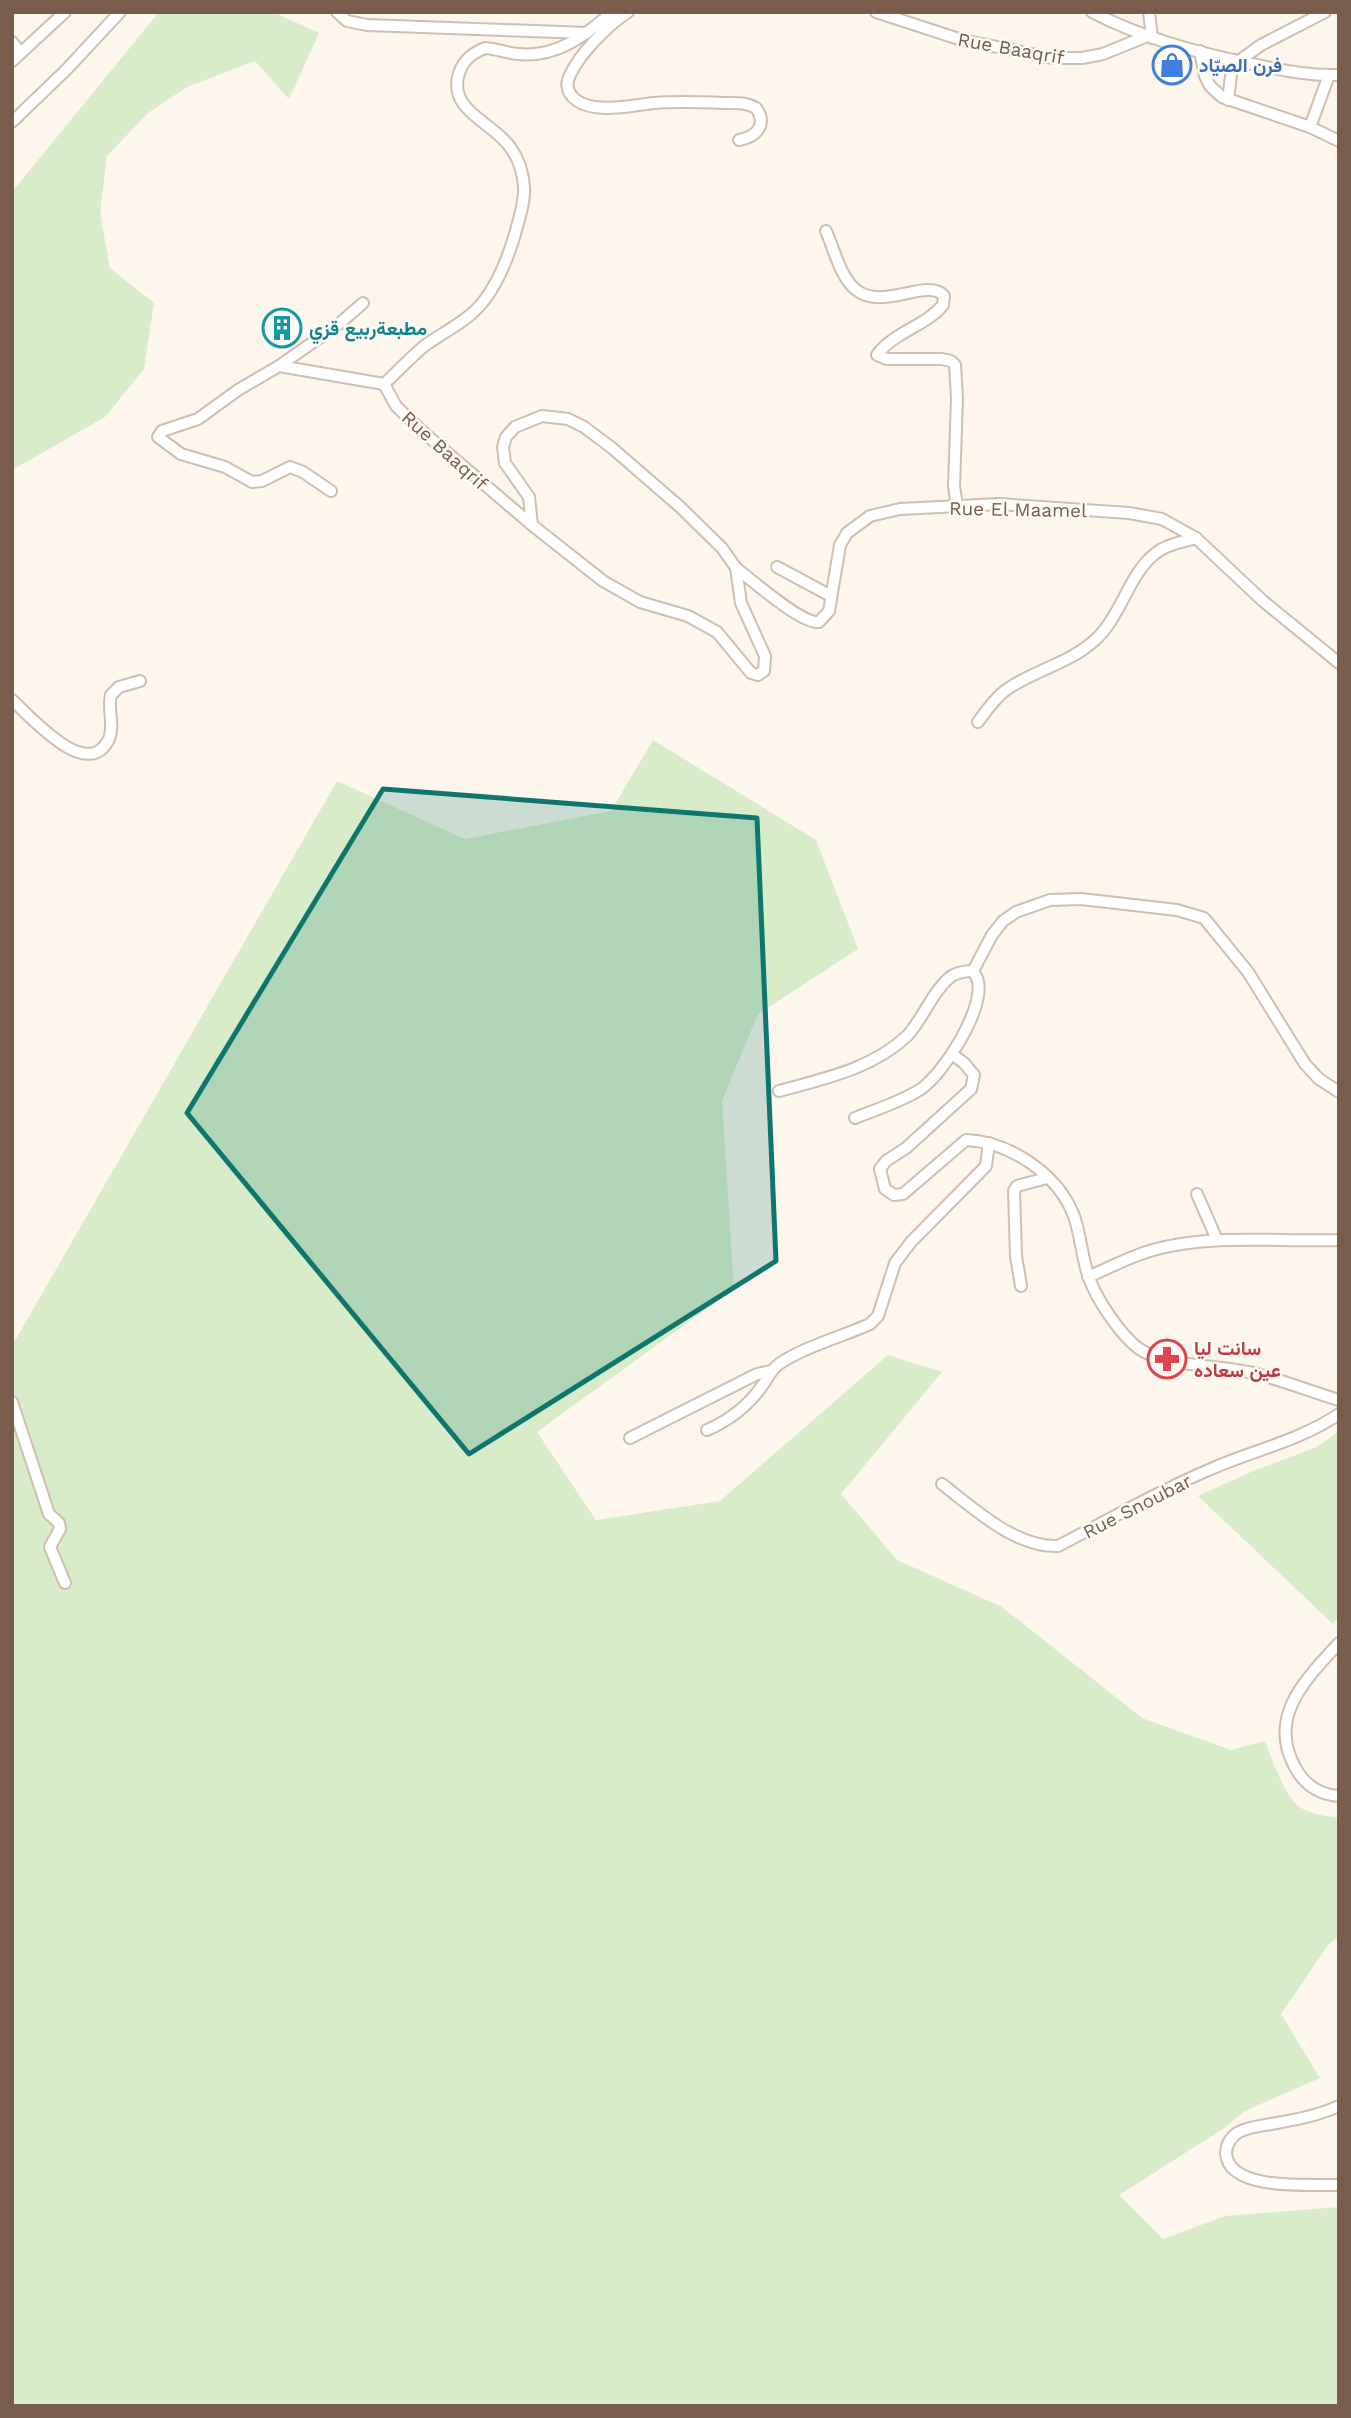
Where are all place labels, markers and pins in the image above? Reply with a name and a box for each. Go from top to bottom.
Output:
shop icon: فرن الصيّاد [1151,44,1193,86]
place label: فرن الصيّاد [1199,54,1282,78]
building icon: مطبعةربيع قزي [261,307,303,349]
place label: مطبعةربيع قزي [309,317,427,345]
place label: سانت ليا عين سعاده [1194,1337,1281,1382]
pharmacy icon: سانت ليا عين سعاده [1146,1338,1188,1380]

